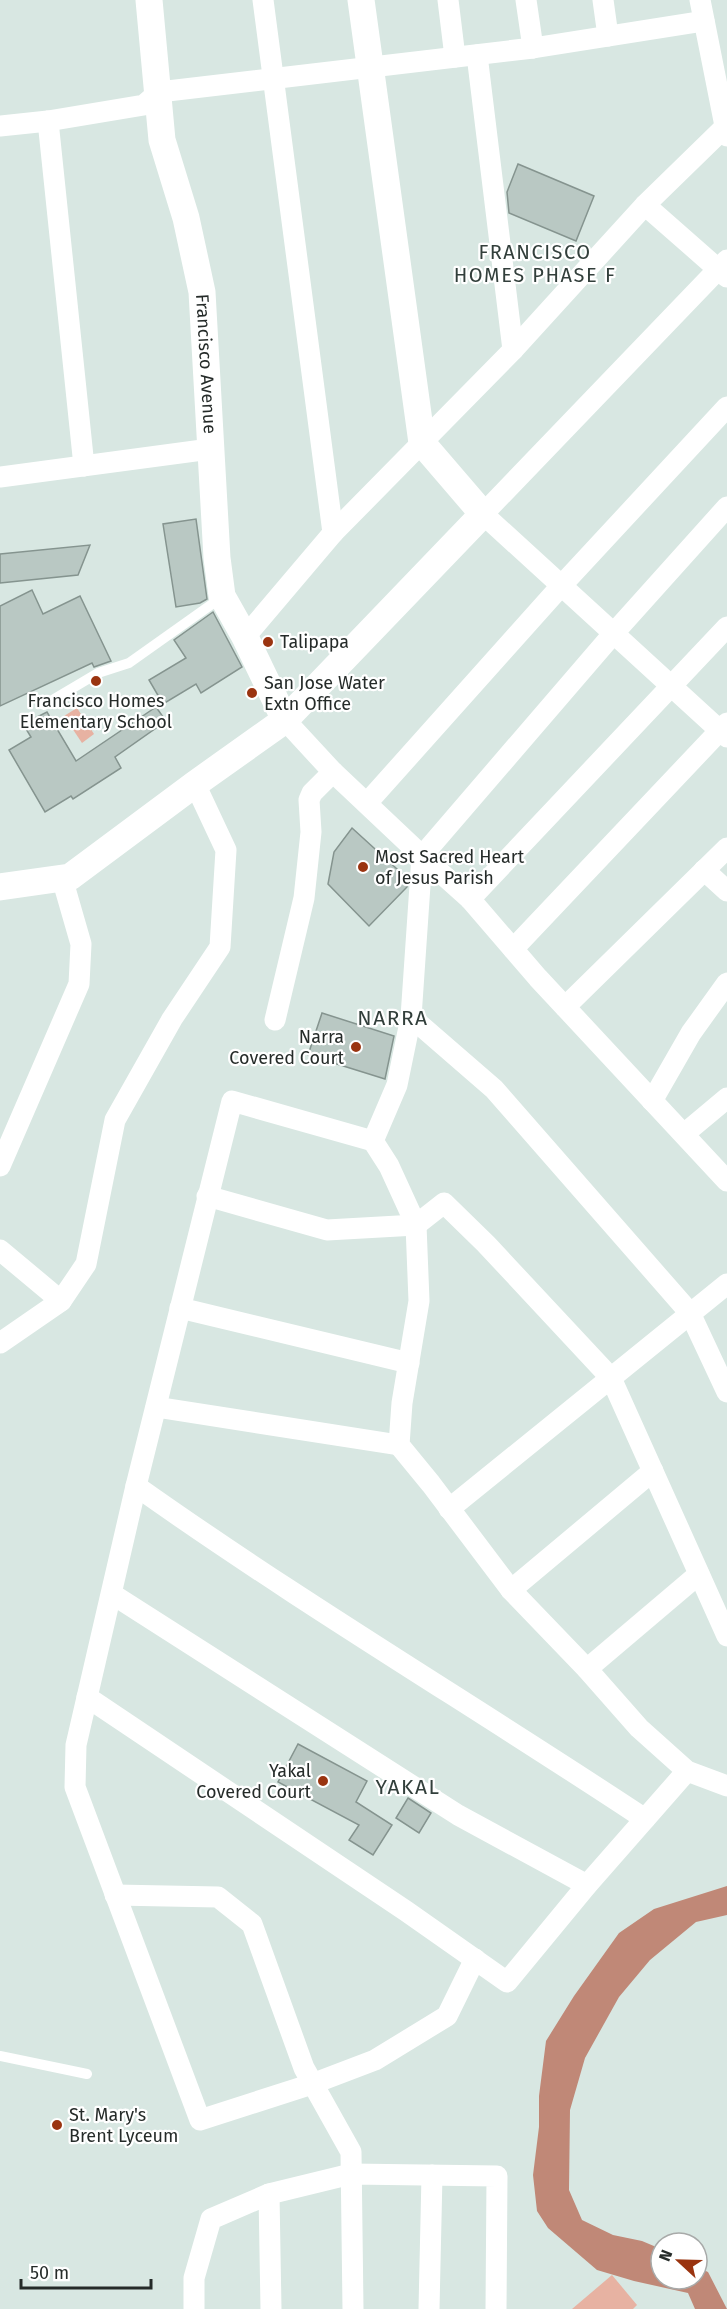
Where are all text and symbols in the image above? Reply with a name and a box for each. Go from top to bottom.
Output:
district label: FRANCISCO HOMES PHASE F [454,240,616,287]
street label: Francisco Avenue [191,293,221,435]
place label: Talipapa [280,631,349,653]
marker: Talipapa [261,635,275,649]
place label: San Jose Water Extn Office [264,672,385,715]
marker: Francisco Homes Elementary School [89,674,103,688]
marker: San Jose Water Extn Office [245,686,259,700]
place label: Francisco Homes Elementary School [20,690,172,733]
place label: Most Sacred Heart of Jesus Parish [375,846,525,889]
marker: Most Sacred Heart of Jesus Parish [356,860,370,874]
district label: NARRA [357,1005,429,1031]
place label: Narra Covered Court [229,1026,344,1069]
marker: Narra Covered Court [349,1040,363,1054]
place label: Yakal Covered Court [196,1760,311,1803]
marker: Yakal Covered Court [316,1774,330,1788]
district label: YAKAL [376,1774,440,1800]
place label: St. Mary's Brent Lyceum [69,2104,178,2147]
marker: St. Mary's Brent Lyceum [50,2118,64,2132]
north arrow [649,2231,709,2291]
text: N [655,2247,676,2264]
scale bar [21,2252,152,2290]
text: 50 m [30,2262,69,2284]

